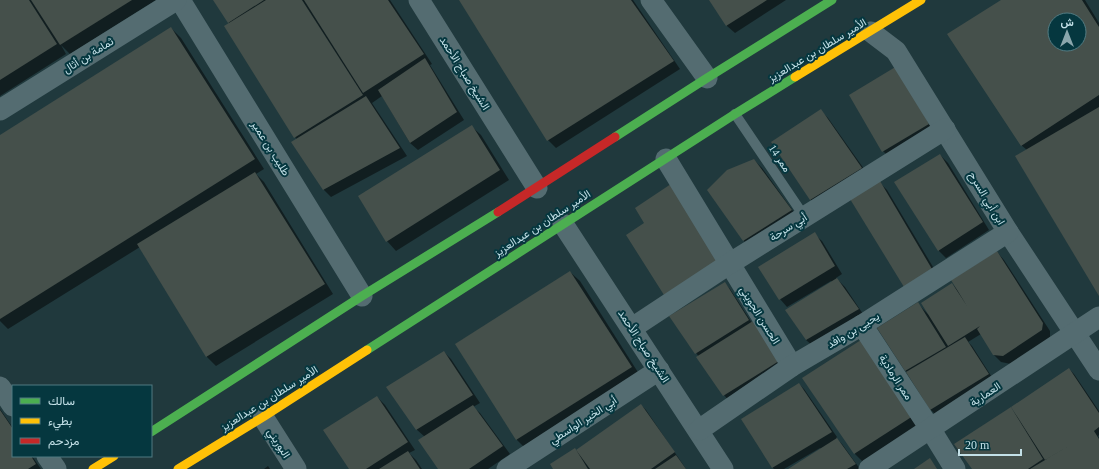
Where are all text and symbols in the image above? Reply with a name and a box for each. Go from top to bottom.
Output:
north arrow [1047,12,1087,52]
street label: الأمير سلطان بن عبدالعزيز [765,16,869,85]
text: ش [1060,16,1074,29]
street label: الشيخ صباح الأحمد [436,34,492,113]
street label: ثمامة بن أثال [61,35,116,76]
street label: طليب بن عمير [248,118,293,178]
street label: ممر 14 [766,142,793,175]
street label: ابن أبي السرح [963,169,1008,229]
street label: الأمير سلطان بن عبدالعزيز [491,187,593,260]
street label: أبي سرحة [767,211,811,247]
street label: الحسن الجويني [734,284,782,348]
street label: الشيخ صباح الأحمد [614,307,672,386]
street label: يحيى بن وافد [825,310,882,351]
street label: ممر الرمادية [876,352,915,402]
street label: الأمير سلطان بن عبدالعزيز [217,363,320,434]
street label: العمارية [968,379,1003,409]
legend [12,385,152,457]
text: سالك [48,394,75,408]
street label: أبي الخير الواسطي [547,394,621,450]
text: بطيء [48,414,72,431]
street label: البوريني [262,426,293,462]
scale bar [959,431,1021,457]
text: مزدحم [48,434,79,449]
text: 20 m [965,438,990,452]

